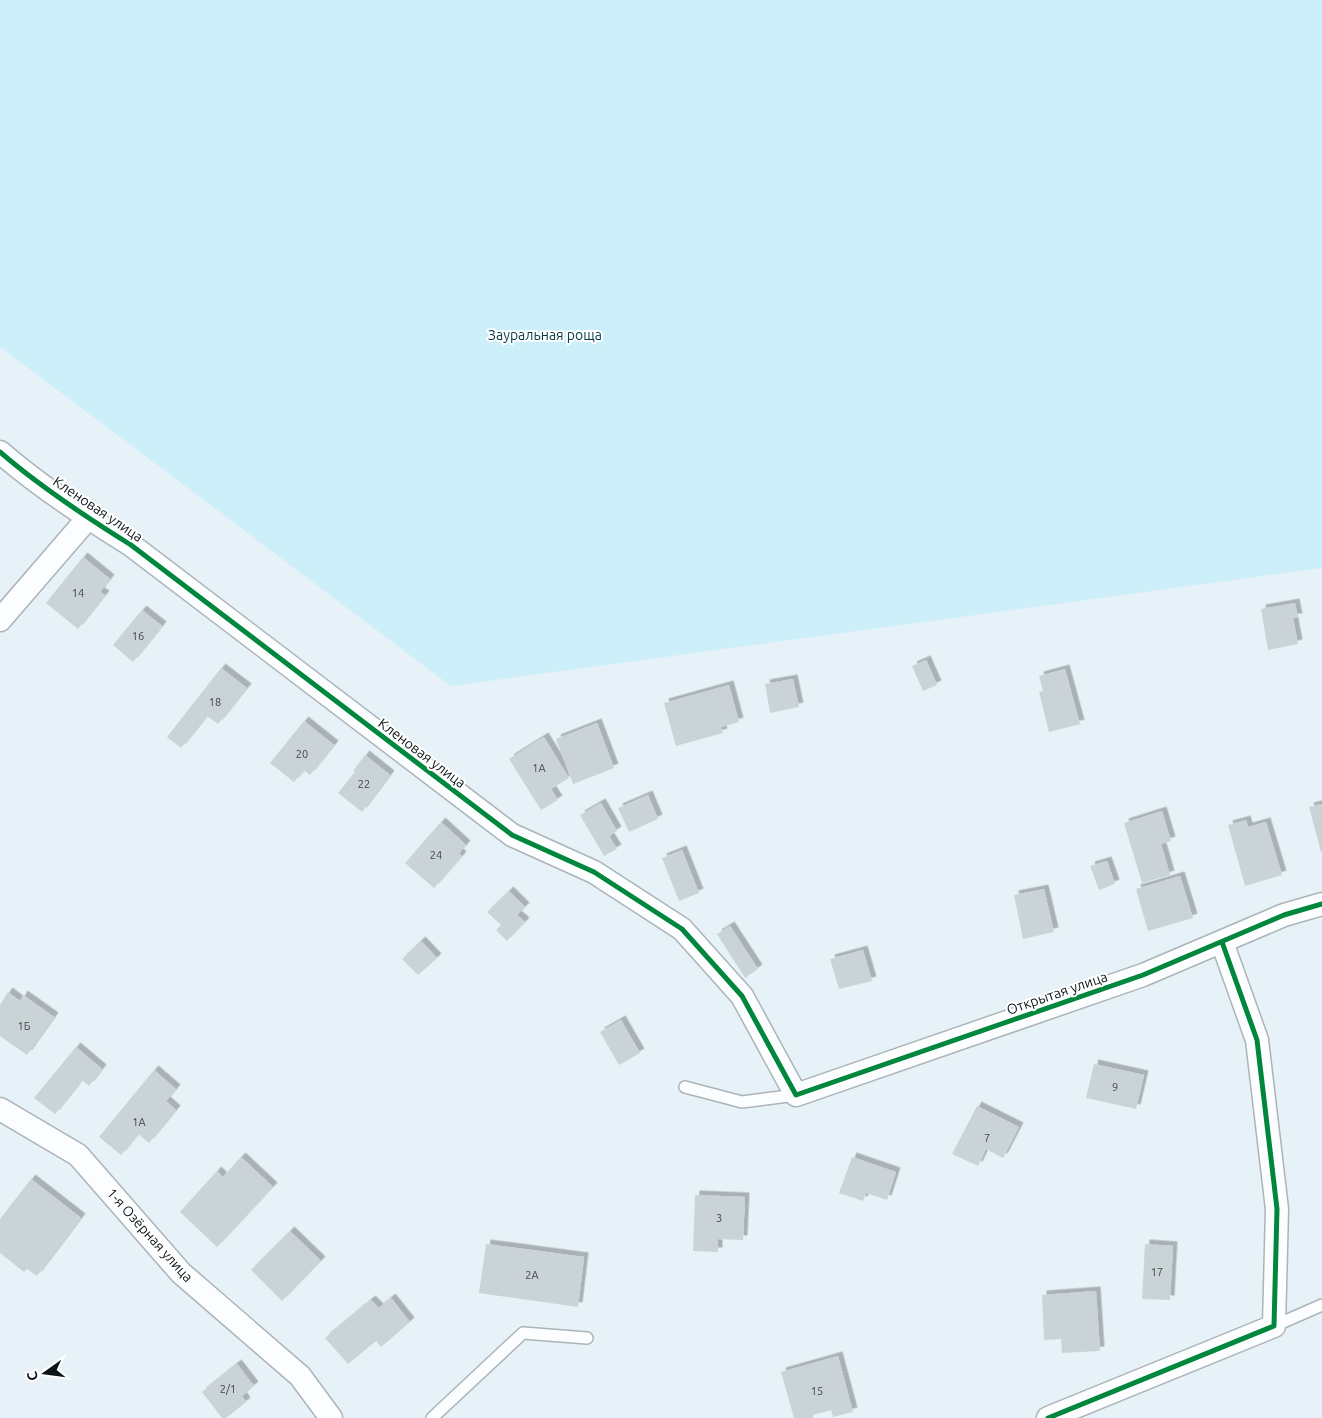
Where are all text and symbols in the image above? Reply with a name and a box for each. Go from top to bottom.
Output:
park label: Зауральная роща [488,327,602,343]
street label: Кленовая улица [50,473,146,545]
house number: 14 [72,587,84,599]
house number: 16 [132,630,144,642]
house number: 18 [209,696,221,708]
street label: Кленовая улица [375,715,469,791]
house number: 20 [296,748,308,760]
house number: 1А [532,762,547,774]
house number: 22 [358,778,370,790]
house number: 24 [430,849,442,861]
street label: Открытая улица [1005,968,1109,1018]
house number: 1Б [18,1020,31,1032]
house number: 9 [1112,1081,1118,1093]
house number: 1А [132,1116,147,1128]
house number: 7 [984,1132,990,1144]
street label: 1-я Озёрная улица [104,1185,196,1285]
house number: 3 [716,1212,722,1224]
house number: 17 [1151,1266,1163,1278]
house number: 2А [525,1269,540,1281]
north arrow [20,1348,70,1398]
text: С [24,1370,41,1382]
house number: 2/1 [220,1383,236,1395]
house number: 15 [811,1385,823,1397]

